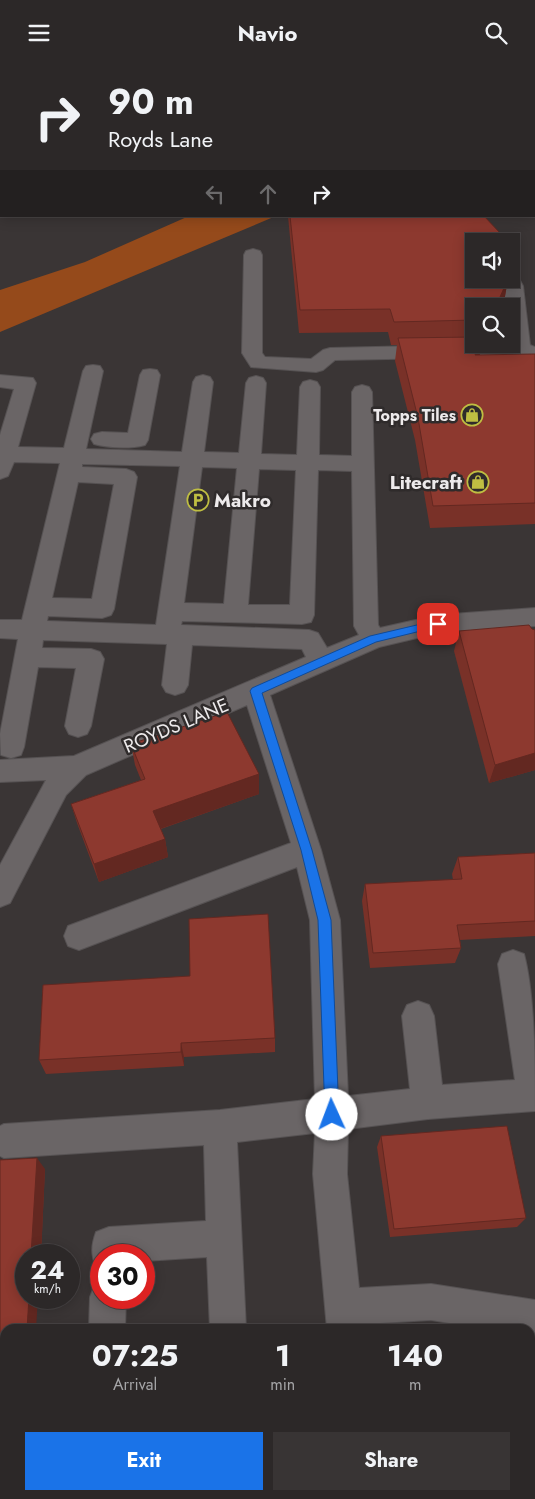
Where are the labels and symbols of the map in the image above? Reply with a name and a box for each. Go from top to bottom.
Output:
shop icon: Topps Tiles [460,403,484,427]
place label: Topps Tiles [373,404,456,427]
place label: Litecraft [390,469,462,496]
shop icon: Litecraft [466,470,490,494]
place label: Makro [214,487,271,514]
parking icon: Makro [186,488,210,512]
pin [417,603,459,645]
street label: ROYDS LANE [120,691,233,760]
position arrow [305,1088,357,1140]
speed limit sign: 30 [90,1244,155,1309]

